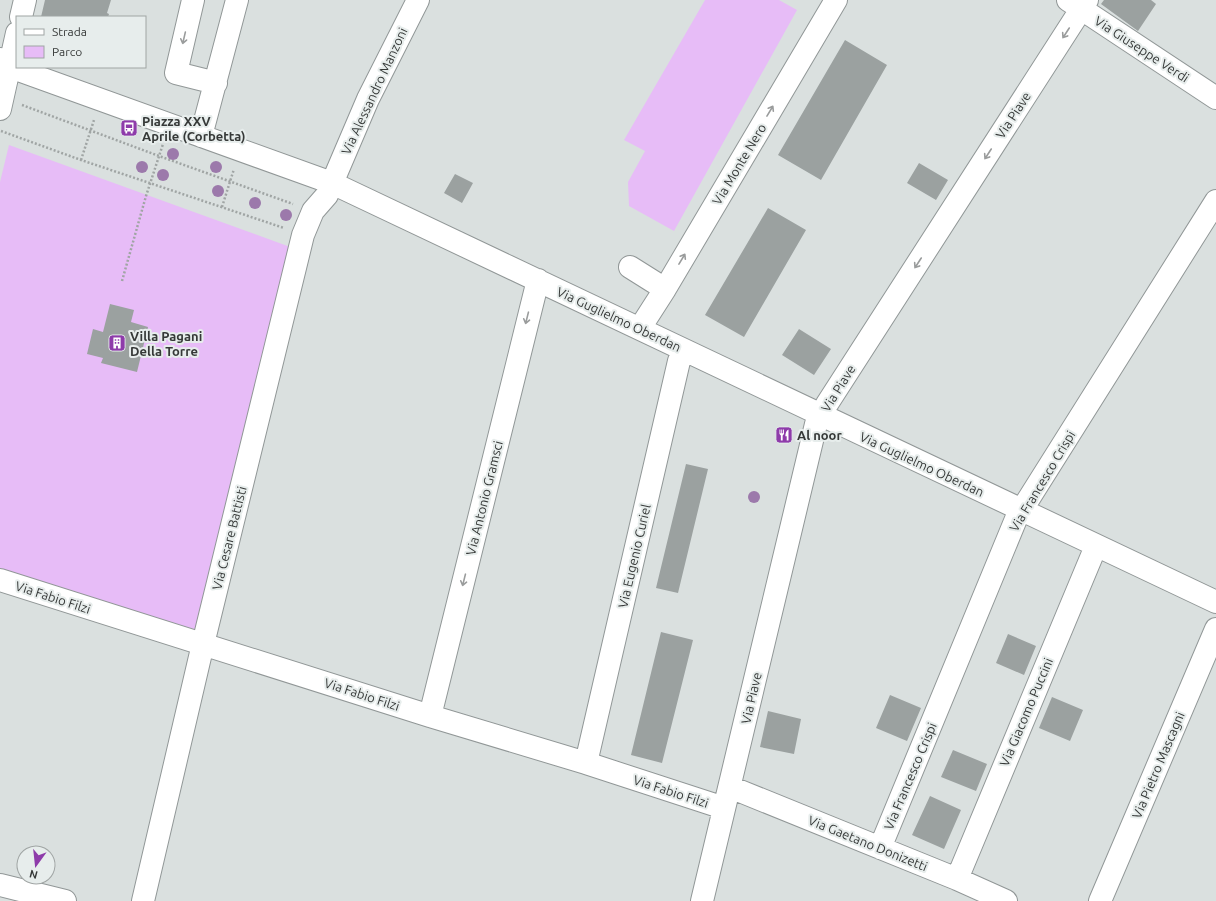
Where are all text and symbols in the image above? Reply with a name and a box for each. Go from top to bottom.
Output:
street label: Via Giuseppe Verdi [1092,13,1192,85]
legend [16,16,146,68]
text: Strada [52,25,87,38]
street label: Via Alessandro Manzoni [338,25,410,157]
one-way arrow [1062,27,1070,38]
one-way arrow [180,31,188,44]
text: Parco [52,45,82,58]
street label: Via Piave [993,89,1033,141]
one-way arrow [767,105,775,117]
place label: Piazza XXV Aprile (Corbetta) [142,114,246,144]
bus stop icon: Piazza XXV Aprile (Corbetta) [119,118,139,138]
street label: Via Monte Nero [709,121,769,207]
one-way arrow [984,148,992,159]
one-way arrow [679,253,687,265]
one-way arrow [913,257,921,269]
street label: Via Guglielmo Oberdan [555,284,683,354]
one-way arrow [523,311,531,324]
place label: Villa Pagani Della Torre [130,329,202,358]
building icon: Villa Pagani Della Torre [107,333,127,353]
street label: Via Piave [818,362,858,414]
restaurant icon: Al noor [774,425,794,445]
place label: Al noor [797,428,842,442]
street label: Via Francesco Crispi [1006,428,1078,534]
street label: Via Guglielmo Oberdan [858,429,986,499]
street label: Via Antonio Gramsci [463,439,505,557]
street label: Via Cesare Battisti [209,485,249,591]
street label: Via Eugenio Curiel [615,502,653,609]
one-way arrow [459,573,467,586]
street label: Via Fabio Filzi [14,578,92,616]
street label: Via Giacomo Puccini [997,656,1055,768]
street label: Via Piave [738,671,764,725]
street label: Via Fabio Filzi [323,675,401,713]
street label: Via Pietro Mascagni [1129,710,1187,820]
street label: Via Francesco Crispi [881,720,939,832]
street label: Via Fabio Filzi [632,772,710,810]
street label: Via Gaetano Donizetti [806,813,930,873]
north arrow [16,845,56,885]
text: N [28,868,39,882]

